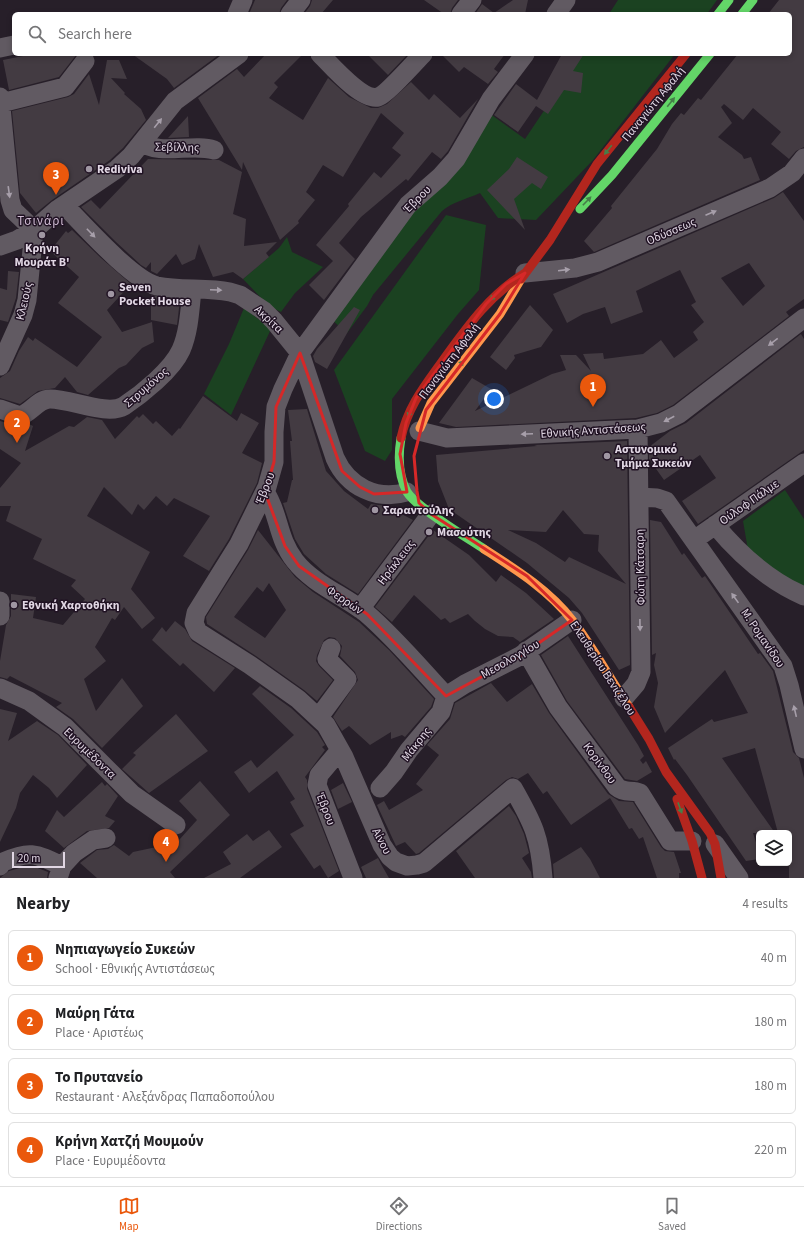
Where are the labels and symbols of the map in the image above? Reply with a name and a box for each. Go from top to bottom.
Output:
street label: Παναγιώτη Αφαλή [618,63,689,145]
one-way arrow [666,97,675,108]
one-way arrow [153,117,162,128]
street label: Σεβίλλης [155,139,199,156]
one-way arrow [604,144,613,155]
place label: Rediviva [97,161,143,178]
pin: 3 [43,162,69,195]
marker: Rediviva [84,164,94,174]
street label: Έβρου [399,182,435,218]
one-way arrow [6,186,12,198]
one-way arrow [582,197,591,206]
one-way arrow [705,210,717,216]
district label: Τσινάρι [17,212,65,230]
street label: Οδύσσεως [644,213,699,249]
one-way arrow [86,228,96,238]
marker: Κρήνη Μουράτ Β' [37,230,47,240]
place label: Κρήνη Μουράτ Β' [14,240,70,271]
one-way arrow [558,267,570,273]
place label: Seven Pocket House [119,279,191,310]
street label: Κλειούς [12,280,37,322]
one-way arrow [210,287,222,294]
marker: Seven Pocket House [106,289,116,299]
one-way arrow [489,291,498,301]
street label: Ακρίτα [250,302,287,337]
street label: Παναγιώτη Αφαλή [415,320,484,403]
one-way arrow [768,338,779,346]
one-way arrow [456,360,465,371]
street label: Στρυμόνος [120,363,172,411]
pin: 1 [580,374,606,407]
your location [484,389,504,409]
one-way arrow [407,407,413,419]
pin: 2 [4,410,30,443]
one-way arrow [663,416,675,423]
street label: Εθνικής Αντιστάσεως [540,418,646,443]
one-way arrow [520,431,533,437]
place label: Αστυνομικό Τμήμα Συκεών [614,441,692,472]
marker: Αστυνομικό Τμήμα Συκεών [602,451,612,461]
street label: Έβρου [251,470,280,508]
street label: Ούλοφ Πάλμε [716,475,783,529]
place label: Σαραντούλης [383,502,454,519]
marker: Σαραντούλης [370,505,380,515]
place label: Μασούτης [437,524,492,541]
marker: Μασούτης [424,527,434,537]
street label: Φώτη Κάτσαρη [631,529,650,605]
street label: Ηράκλειας [374,536,419,589]
street label: Φερρών [323,582,367,619]
one-way arrow [731,593,739,603]
place label: Εθνική Χαρτοθήκη [22,597,120,614]
marker: Εθνική Χαρτοθήκη [9,600,19,610]
street label: Μ. Ρομανίδου [737,605,789,671]
street label: Ελευθερίου Βενιζέλου [566,618,640,719]
one-way arrow [637,619,643,632]
street label: Μεσολογγίου [478,636,543,683]
one-way arrow [792,705,798,718]
street label: Μάκρης [398,723,435,765]
street label: Ευρυμέδοντα [60,724,120,783]
street label: Κορίνθου [579,739,620,787]
street label: Έβρου [311,790,339,828]
one-way arrow [678,803,684,815]
street label: Αίνου [368,825,396,857]
pin: 4 [153,829,179,862]
scale bar [12,850,65,869]

